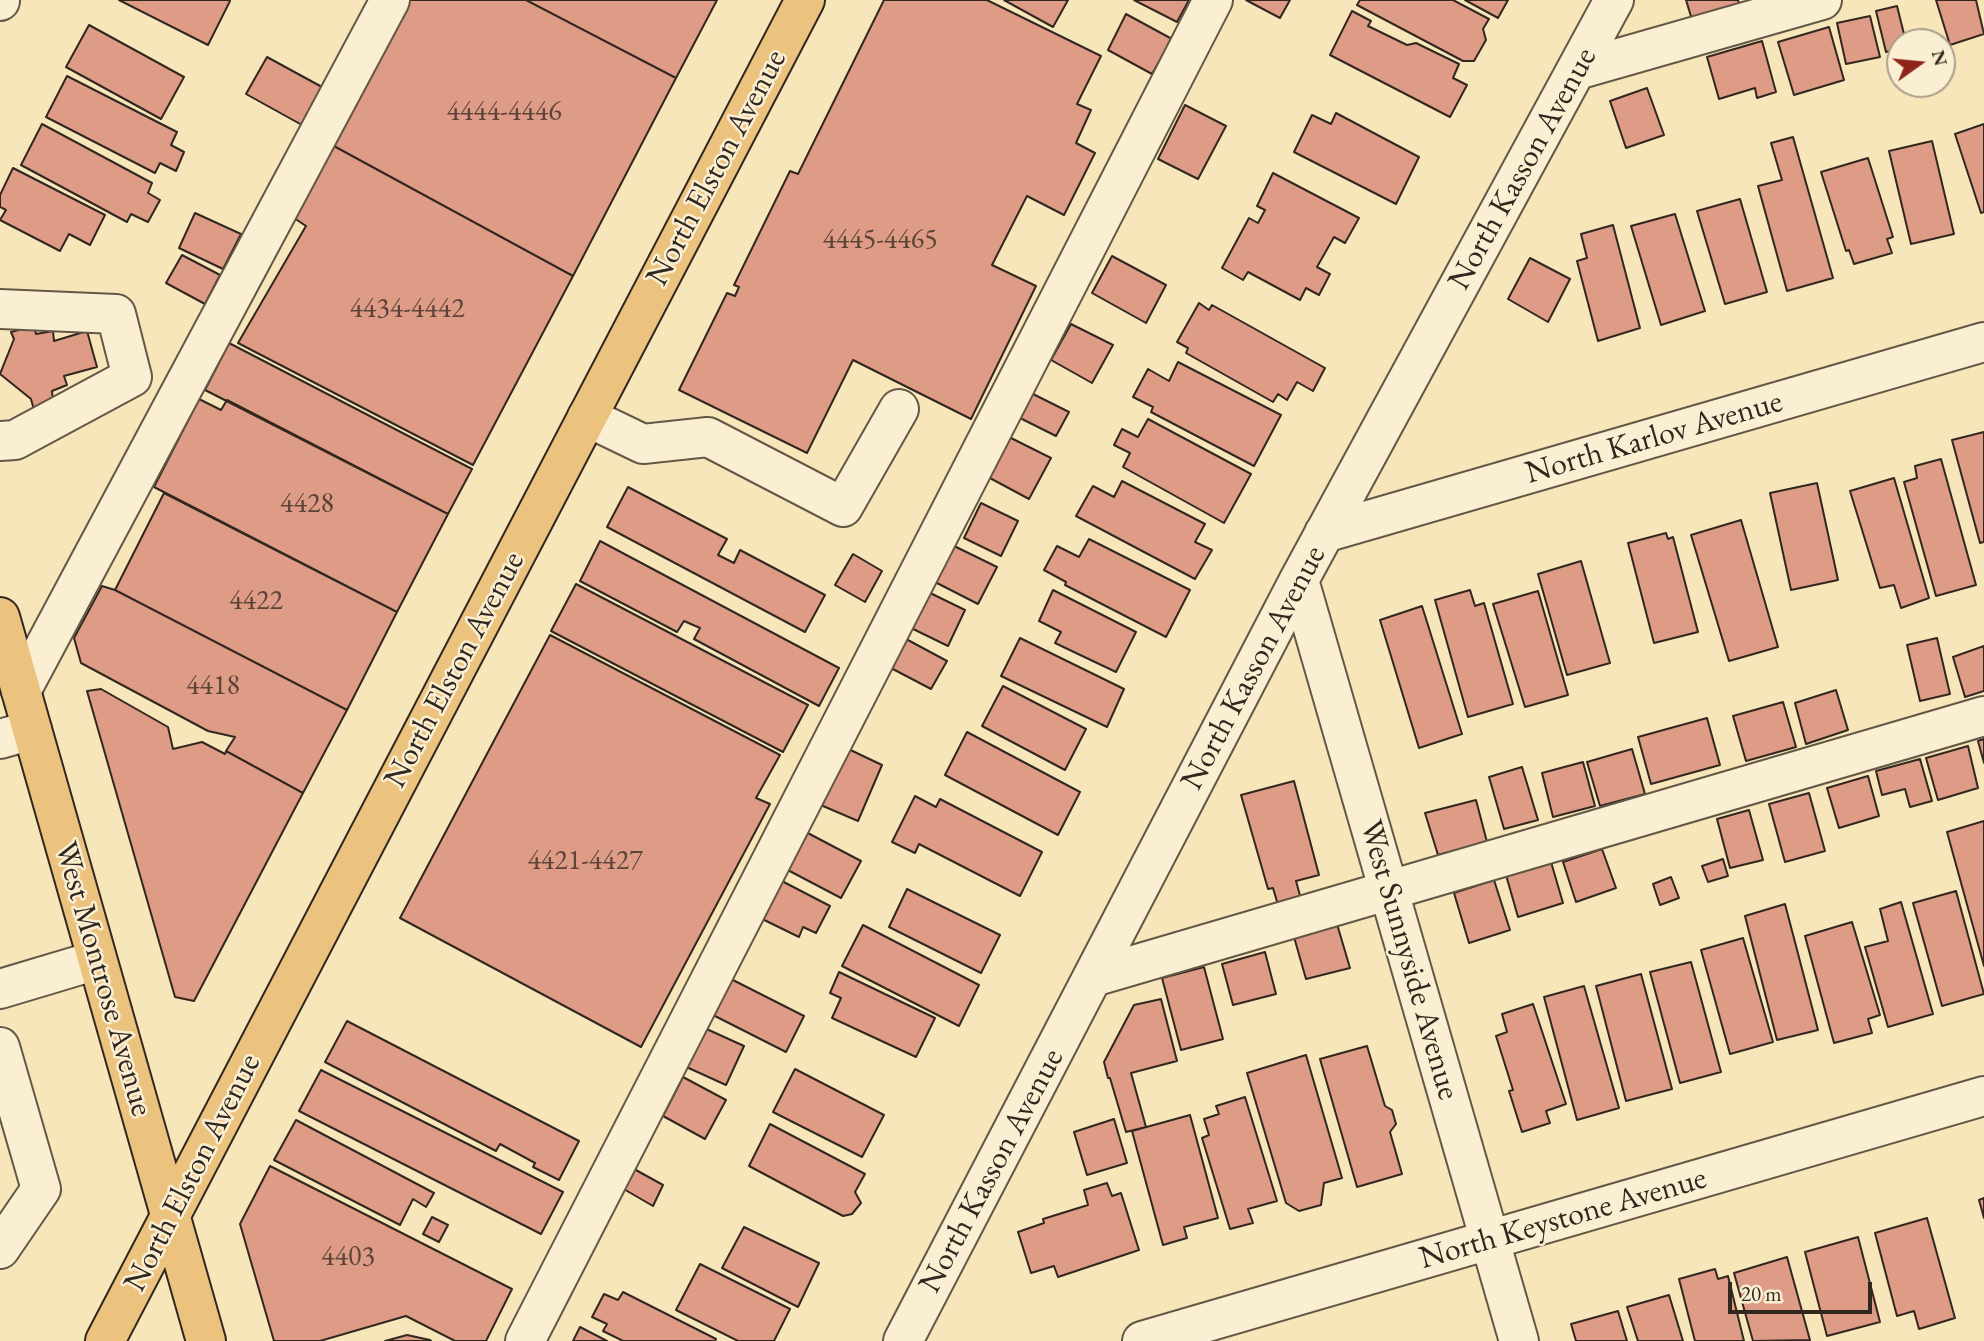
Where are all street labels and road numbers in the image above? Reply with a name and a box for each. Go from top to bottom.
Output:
street label: North Kasson Avenue [1441,41,1605,297]
street label: North Elston Avenue [639,43,795,293]
street label: North Karlov Avenue [1521,383,1787,493]
street label: North Kasson Avenue [1173,539,1335,797]
street label: North Elston Avenue [377,545,533,795]
street label: West Sunnyside Avenue [1351,816,1467,1104]
street label: West Montrose Avenue [45,837,161,1121]
street label: North Kasson Avenue [911,1042,1073,1300]
street label: North Elston Avenue [116,1048,270,1298]
street label: North Keystone Avenue [1415,1160,1711,1278]

